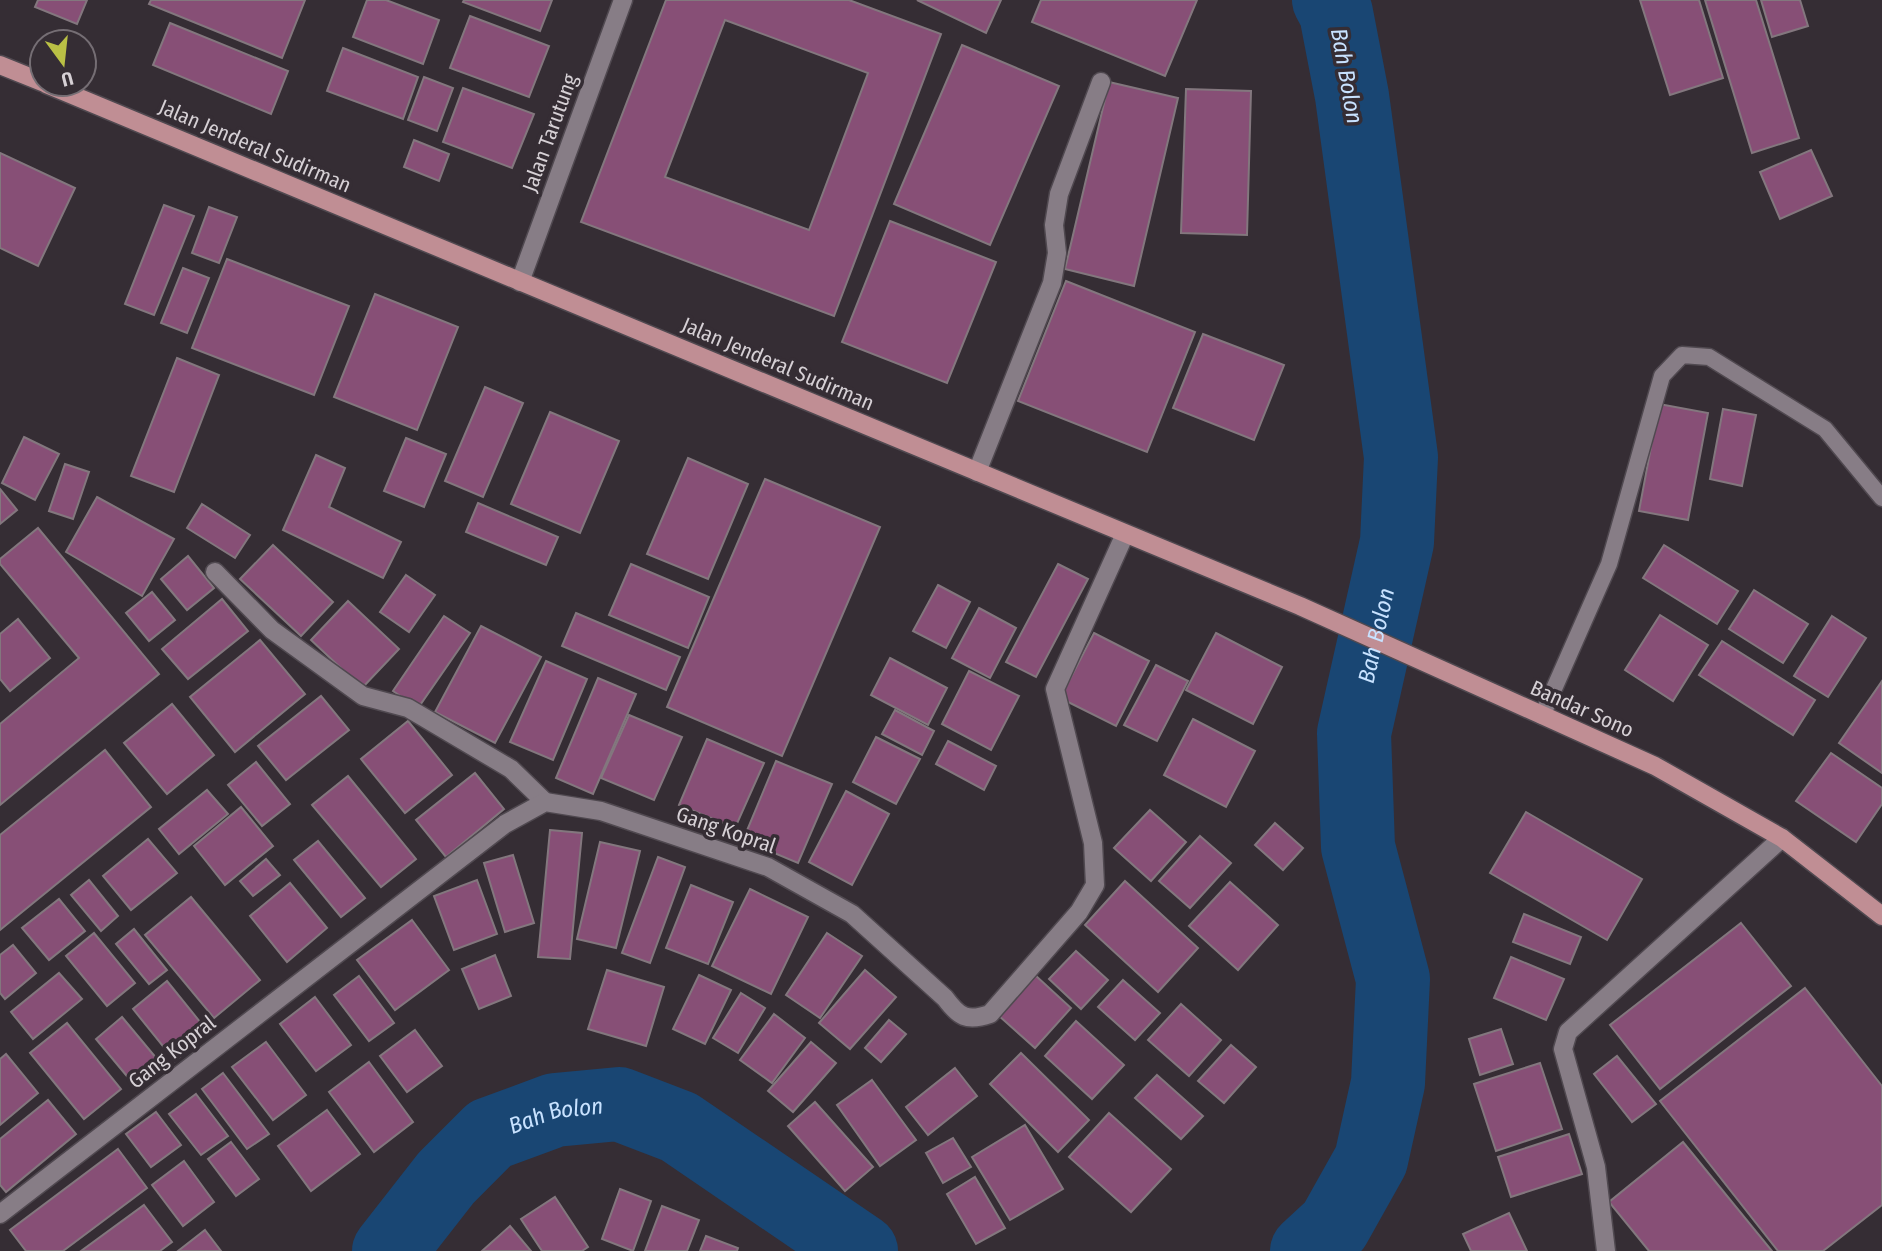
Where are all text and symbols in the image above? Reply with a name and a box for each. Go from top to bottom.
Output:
water label: Bah Bolon [1325,26,1369,126]
north arrow [28,28,98,98]
text: U [59,66,76,91]
street label: Jalan Tarutung [517,70,583,196]
street label: Jalan Jenderal Sudirman [155,94,355,198]
street label: Jalan Jenderal Sudirman [678,312,878,416]
water label: Bah Bolon [1352,585,1400,686]
street label: Bandar Sono [1526,675,1638,743]
street label: Gang Kopral [673,801,780,859]
street label: Gang Kopral [123,1010,221,1094]
water label: Bah Bolon [505,1092,604,1140]

